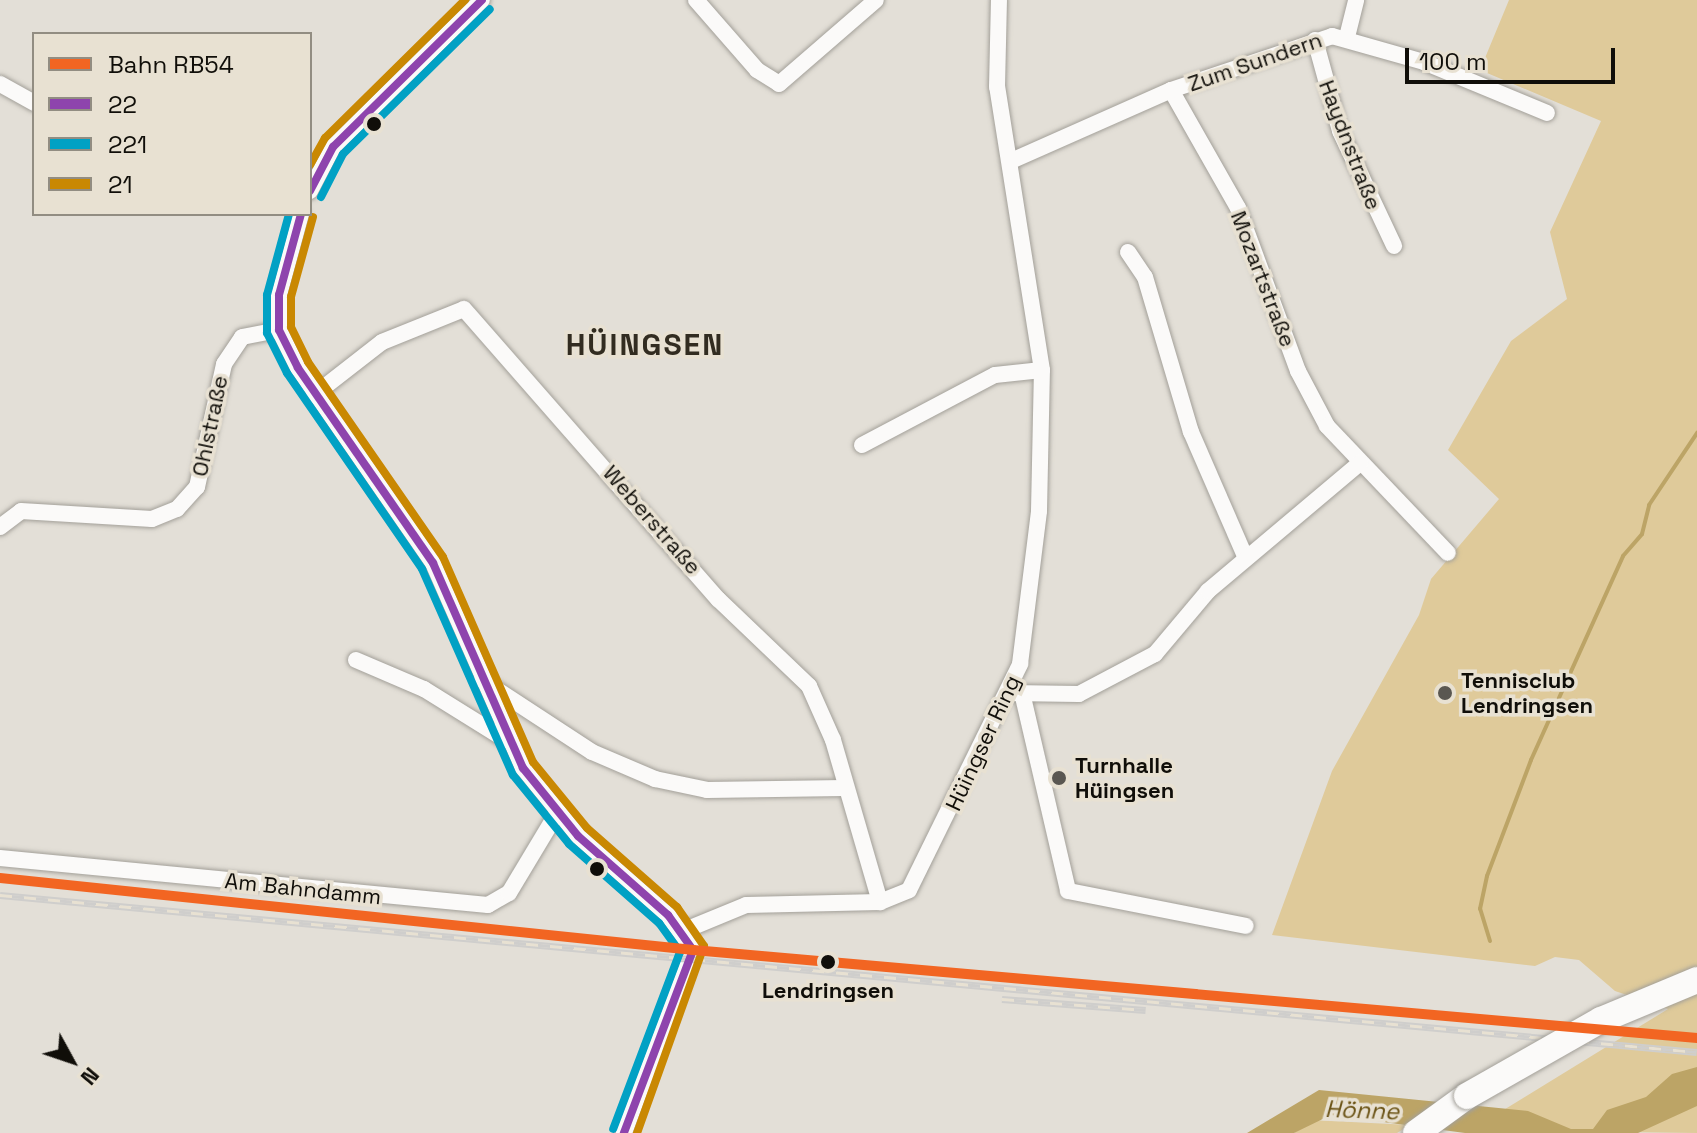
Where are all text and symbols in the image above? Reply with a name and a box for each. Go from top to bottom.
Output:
street label: Zum Sundern [1184,27,1326,97]
legend [32,32,312,216]
scale bar [1409,32,1619,82]
text: 100 m [1419,46,1487,77]
text: Bahn RB54 [108,49,234,80]
street label: Haydnstraße [1313,76,1387,214]
text: 22 [108,89,137,120]
unlabelled marker [366,116,382,132]
text: 221 [108,129,147,160]
text: 21 [108,169,133,200]
street label: Mozartstraße [1225,207,1301,351]
district label: HÜINGSEN [566,327,724,363]
street label: Ohlstraße [186,373,234,479]
street label: Weberstraße [597,460,707,580]
place label: Tennisclub Lendringsen [1461,667,1593,718]
street label: Hüingser Ring [940,671,1026,815]
marker: Tennisclub Lendringsen [1436,684,1454,702]
place label: Turnhalle Hüingsen [1075,752,1174,804]
marker: Turnhalle Hüingsen [1050,769,1068,787]
unlabelled marker [589,861,605,877]
street label: Am Bahndamm [223,868,383,910]
marker: Lendringsen [816,950,840,974]
place label: Lendringsen [762,978,894,1004]
north arrow [32,1021,112,1101]
text: N [75,1062,106,1091]
water label: Hönne [1324,1094,1400,1126]

